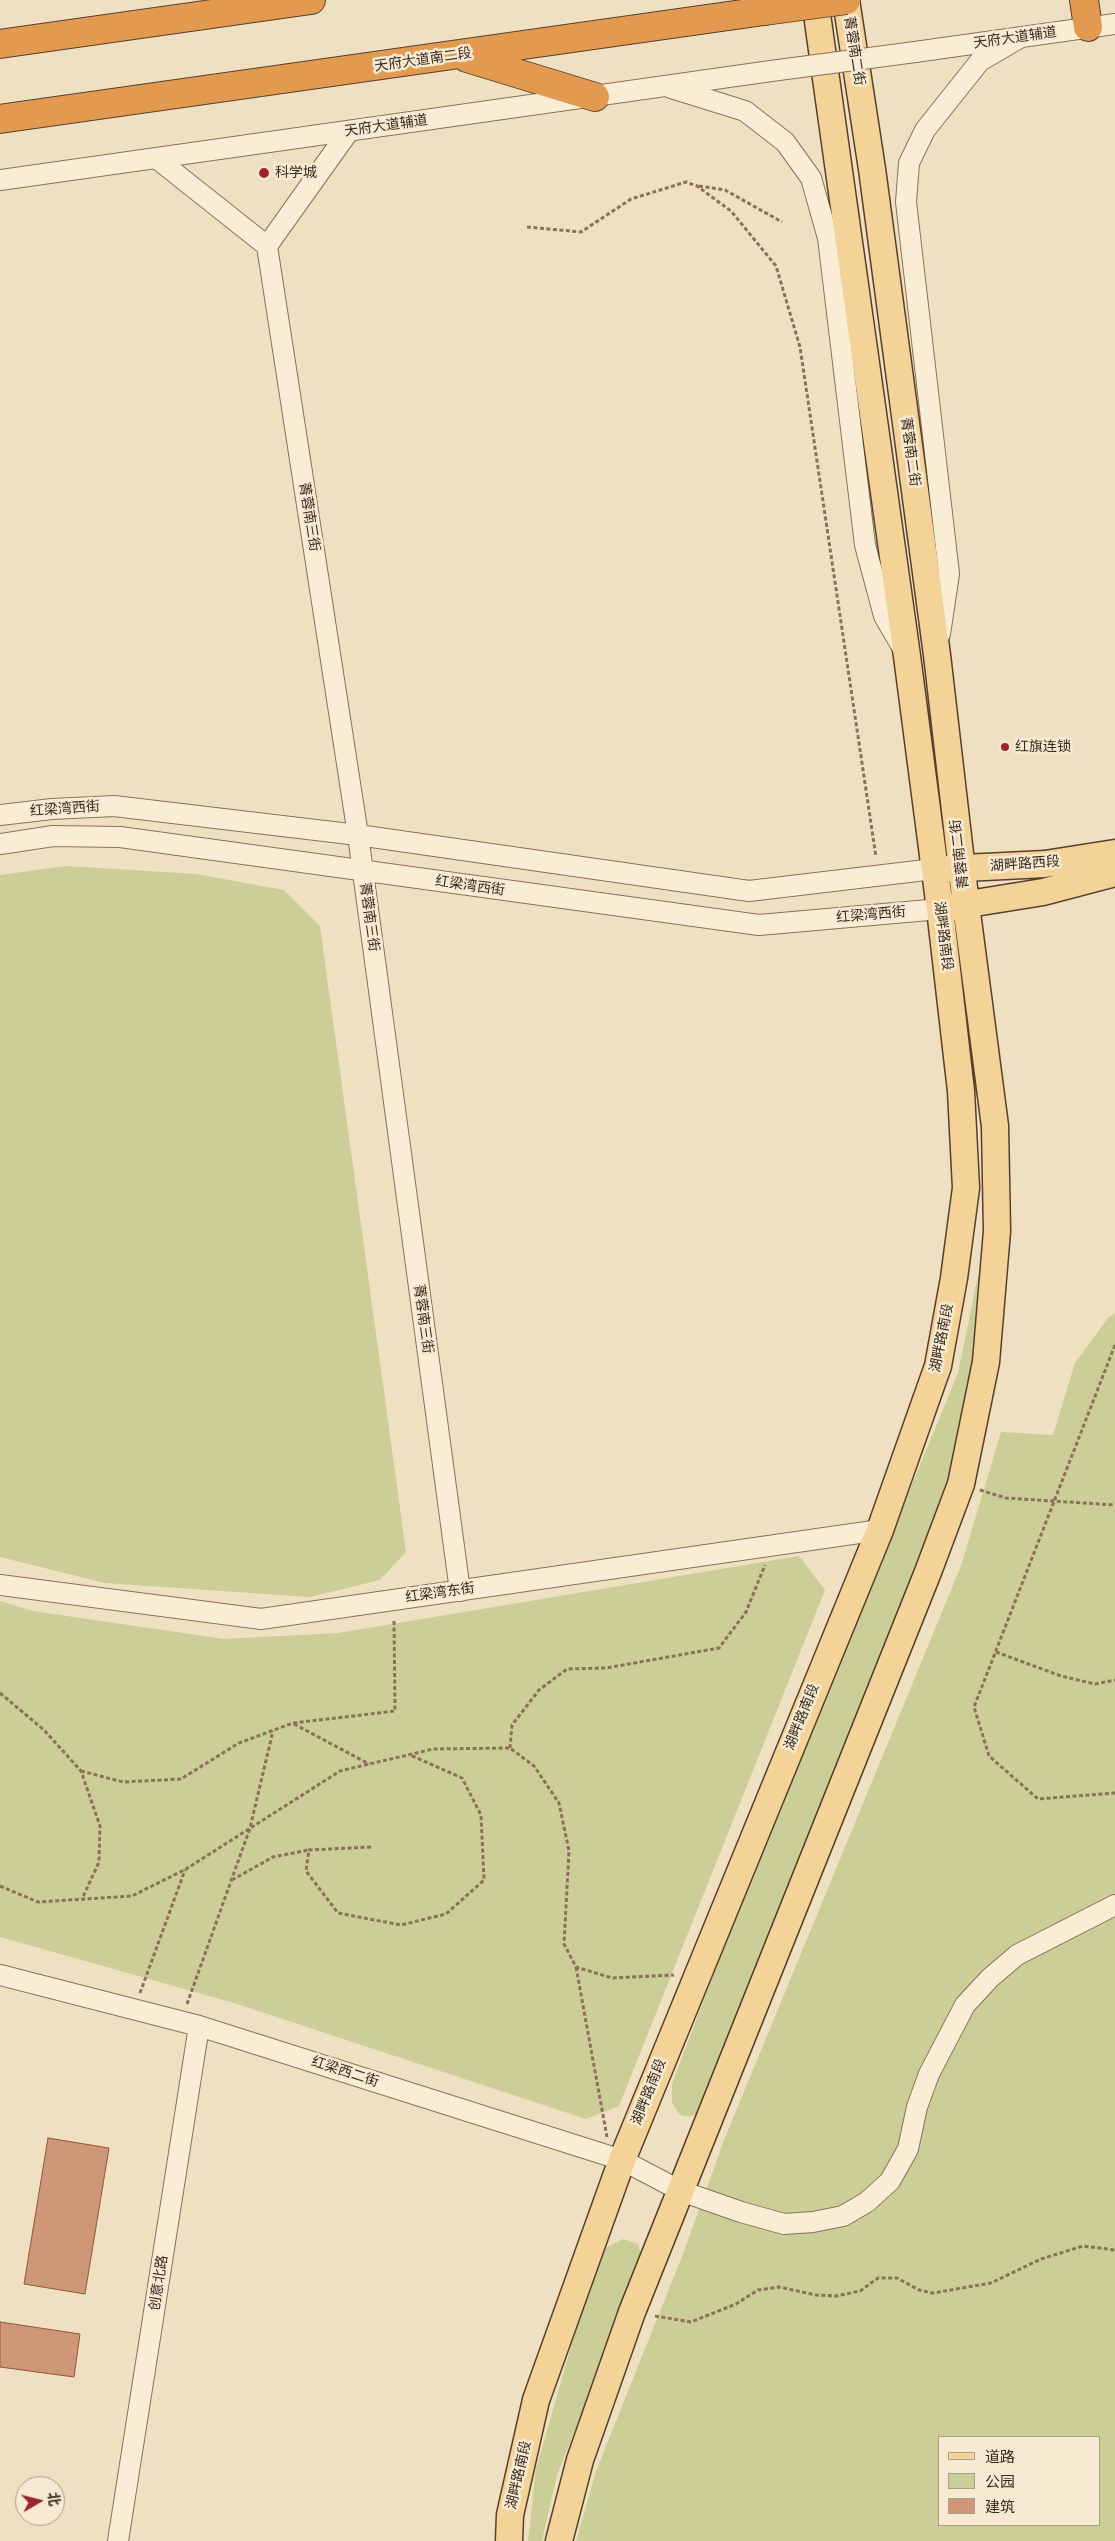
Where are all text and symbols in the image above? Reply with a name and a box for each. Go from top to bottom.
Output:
street label: 菁蓉南二街 [840,15,868,87]
street label: 天府大道辅道 [972,24,1058,52]
street label: 天府大道南二段 [373,45,473,75]
street label: 天府大道辅道 [343,112,429,140]
place label: 科学城 [275,165,317,181]
marker: 科学城 [257,166,271,180]
street label: 菁蓉南二街 [897,416,923,488]
street label: 菁蓉南三街 [295,481,323,553]
place label: 红旗连锁 [1015,739,1071,755]
marker: 红旗连锁 [999,741,1011,753]
street label: 红梁湾西街 [29,798,101,820]
street label: 菁蓉南二街 [947,818,973,890]
street label: 湖畔路西段 [989,853,1061,875]
street label: 红梁湾西街 [434,873,506,899]
street label: 菁蓉南三街 [356,881,382,953]
street label: 湖畔路南段 [930,900,956,972]
street label: 红梁湾西街 [835,904,907,926]
street label: 菁蓉南三街 [410,1283,436,1355]
street label: 湖畔路南段 [927,1302,957,1374]
street label: 红梁湾东街 [404,1580,476,1606]
street label: 湖畔路南段 [781,1681,823,1753]
street label: 红梁西二街 [309,2053,381,2091]
street label: 湖畔路南段 [628,2056,670,2128]
street label: 创意北路 [146,2254,172,2312]
legend [938,2436,1100,2526]
street label: 湖畔路南段 [503,2439,535,2511]
text: 道路 [985,2447,1015,2466]
text: 公园 [985,2472,1015,2491]
north arrow [15,2476,65,2526]
text: 北 [44,2491,64,2507]
text: 建筑 [985,2497,1015,2516]

